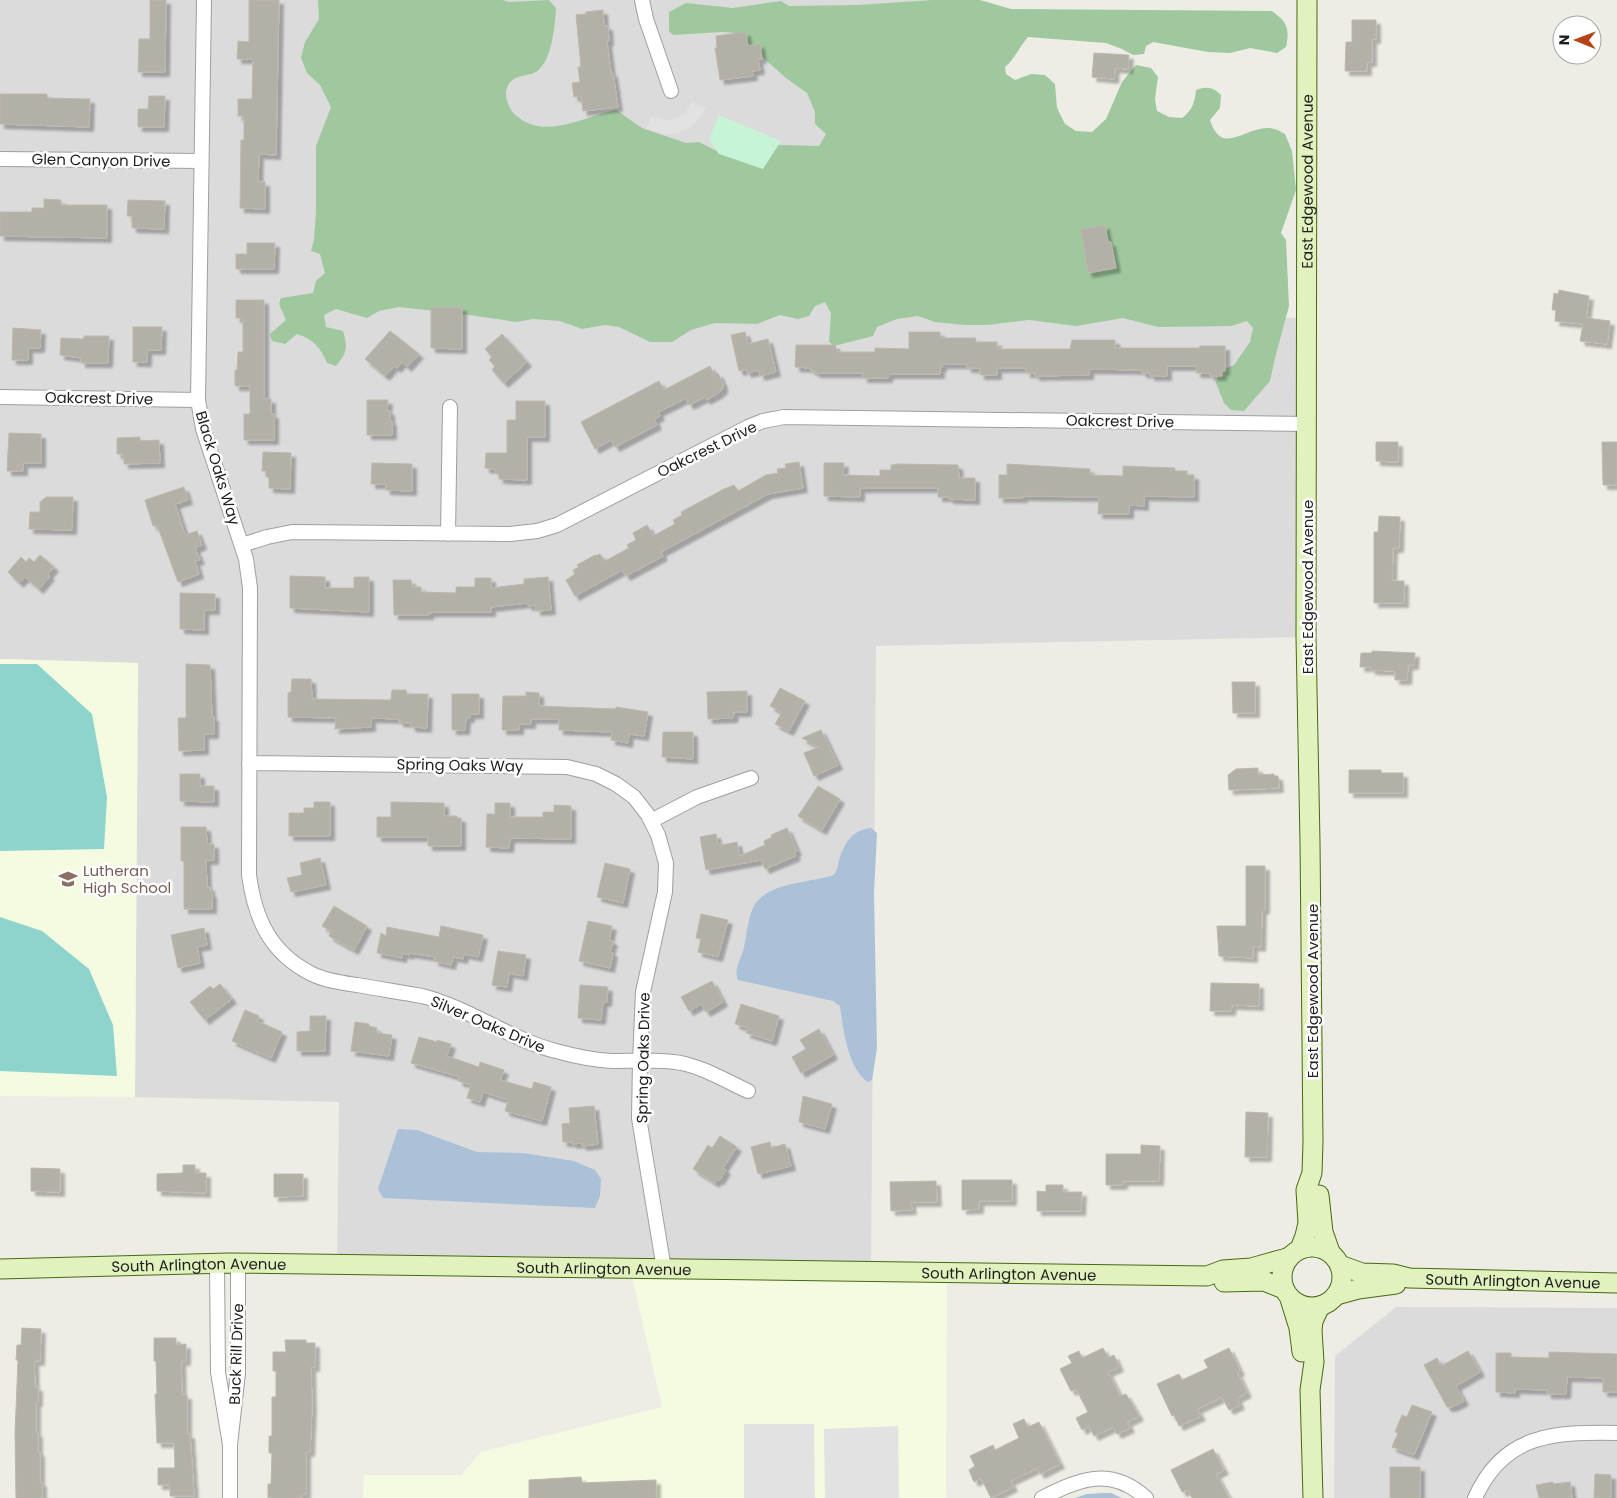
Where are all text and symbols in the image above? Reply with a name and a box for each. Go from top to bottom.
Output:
north arrow [1552,15,1602,65]
text: N [1554,34,1574,45]
street label: East Edgewood Avenue [1296,94,1317,269]
street label: Glen Canyon Drive [31,148,171,172]
street label: Oakcrest Drive [45,387,153,409]
street label: Black Oaks Way [191,408,246,528]
street label: Oakcrest Drive [1066,410,1174,432]
street label: Oakcrest Drive [654,416,760,482]
street label: East Edgewood Avenue [1297,500,1318,674]
street label: Spring Oaks Way [396,753,524,777]
place label: Lutheran High School [83,860,171,898]
school or university icon: Lutheran High School [57,868,79,890]
street label: East Edgewood Avenue [1302,904,1323,1078]
street label: Silver Oaks Drive [427,990,549,1058]
street label: Spring Oaks Drive [631,992,655,1124]
street label: South Arlington Avenue [111,1252,287,1277]
street label: South Arlington Avenue [516,1256,692,1280]
street label: South Arlington Avenue [921,1262,1097,1285]
street label: South Arlington Avenue [1425,1268,1601,1293]
street label: Buck Rill Drive [224,1303,248,1405]

